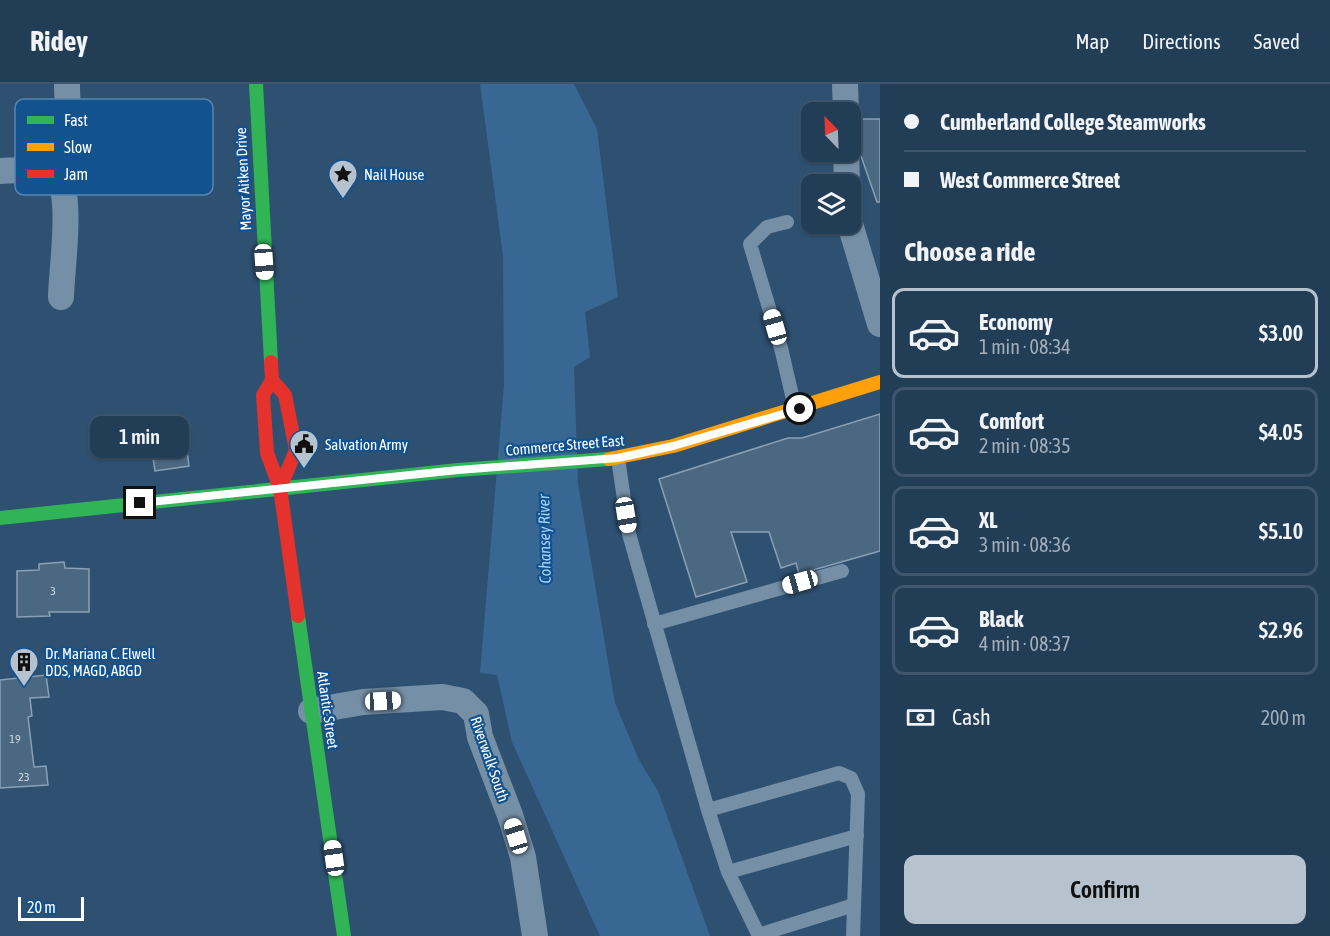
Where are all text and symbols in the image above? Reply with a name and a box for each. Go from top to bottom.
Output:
text: Ridey [30,25,88,57]
text: Map [1075,29,1109,53]
text: Directions [1142,29,1221,53]
text: Saved [1254,29,1300,53]
legend [15,99,213,195]
north arrow [801,102,861,162]
map controls [801,102,861,234]
text: Cumberland College Steamworks [940,109,1206,135]
text: Fast [64,111,88,129]
street label: Mayor Aitken Drive [232,127,254,231]
text: Slow [64,138,92,156]
place icon: Nail House [327,158,359,200]
text: Jam [64,165,88,183]
place label: Nail House [364,166,425,183]
text: West Commerce Street [940,167,1120,193]
button: layers [801,174,861,234]
text: Choose a ride [904,236,1036,267]
car [254,243,274,281]
icon: car [907,306,961,360]
car [761,307,789,347]
text: Economy [979,309,1053,335]
text: $3.00 [1259,320,1303,346]
text: 1 min · 08:34 [979,335,1071,358]
route start [786,395,813,422]
icon: car [907,405,961,459]
text: Comfort [979,408,1044,434]
callout: 1 min [90,416,190,458]
text: $4.05 [1259,419,1303,445]
text: 1 min [119,425,160,448]
public building icon: Salvation Army [288,428,320,470]
street label: Commerce Street East [505,431,625,459]
text: 2 min · 08:35 [979,434,1071,457]
place label: Salvation Army [325,436,408,453]
route end [126,489,153,516]
water label: Cohansey River [534,493,555,584]
car [614,496,638,534]
icon: car [907,504,961,558]
text: XL [979,507,997,533]
text: $5.10 [1259,518,1303,544]
text: 3 min · 08:36 [979,533,1071,556]
car [780,568,820,596]
house number: 3 [50,584,56,598]
icon: car [907,603,961,657]
text: Black [979,606,1023,632]
text: $2.96 [1259,617,1303,643]
text: 4 min · 08:37 [979,632,1071,655]
place label: Dr. Mariana C. Elwell DDS, MAGD, ABGD [45,645,155,679]
building icon: Dr. Mariana C. Elwell DDS, MAGD, ABGD [8,646,40,688]
street label: Atlantic Street [314,670,342,750]
car [365,691,401,711]
icon: cash [904,701,937,734]
text: Cash [952,704,991,730]
text: 200 m [1261,706,1306,729]
street label: Riverwalk South [468,714,512,804]
house number: 19 [9,732,21,746]
house number: 23 [18,770,30,784]
car [502,816,530,856]
car [323,839,345,877]
button: Confirm [904,855,1306,924]
scale bar [18,894,84,922]
text: 20 m [27,898,56,916]

